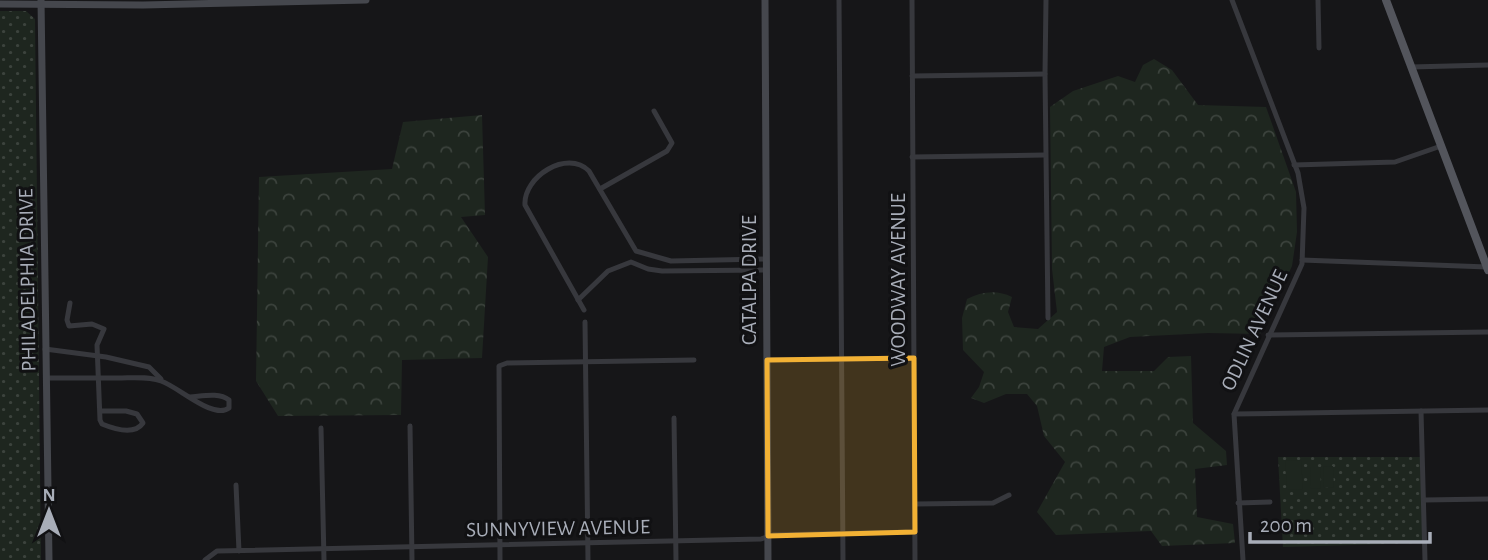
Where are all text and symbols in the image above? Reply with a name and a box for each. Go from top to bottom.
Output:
street label: PHILADELPHIA DRIVE [15,188,40,372]
street label: WOODWAY AVENUE [888,193,909,367]
street label: CATALPA DRIVE [739,215,760,345]
street label: ODLIN AVENUE [1217,267,1292,394]
north arrow [14,476,84,546]
text: N [42,486,56,505]
scale bar [1250,500,1430,544]
text: 200 m [1260,515,1312,536]
street label: SUNNYVIEW AVENUE [466,516,650,541]

